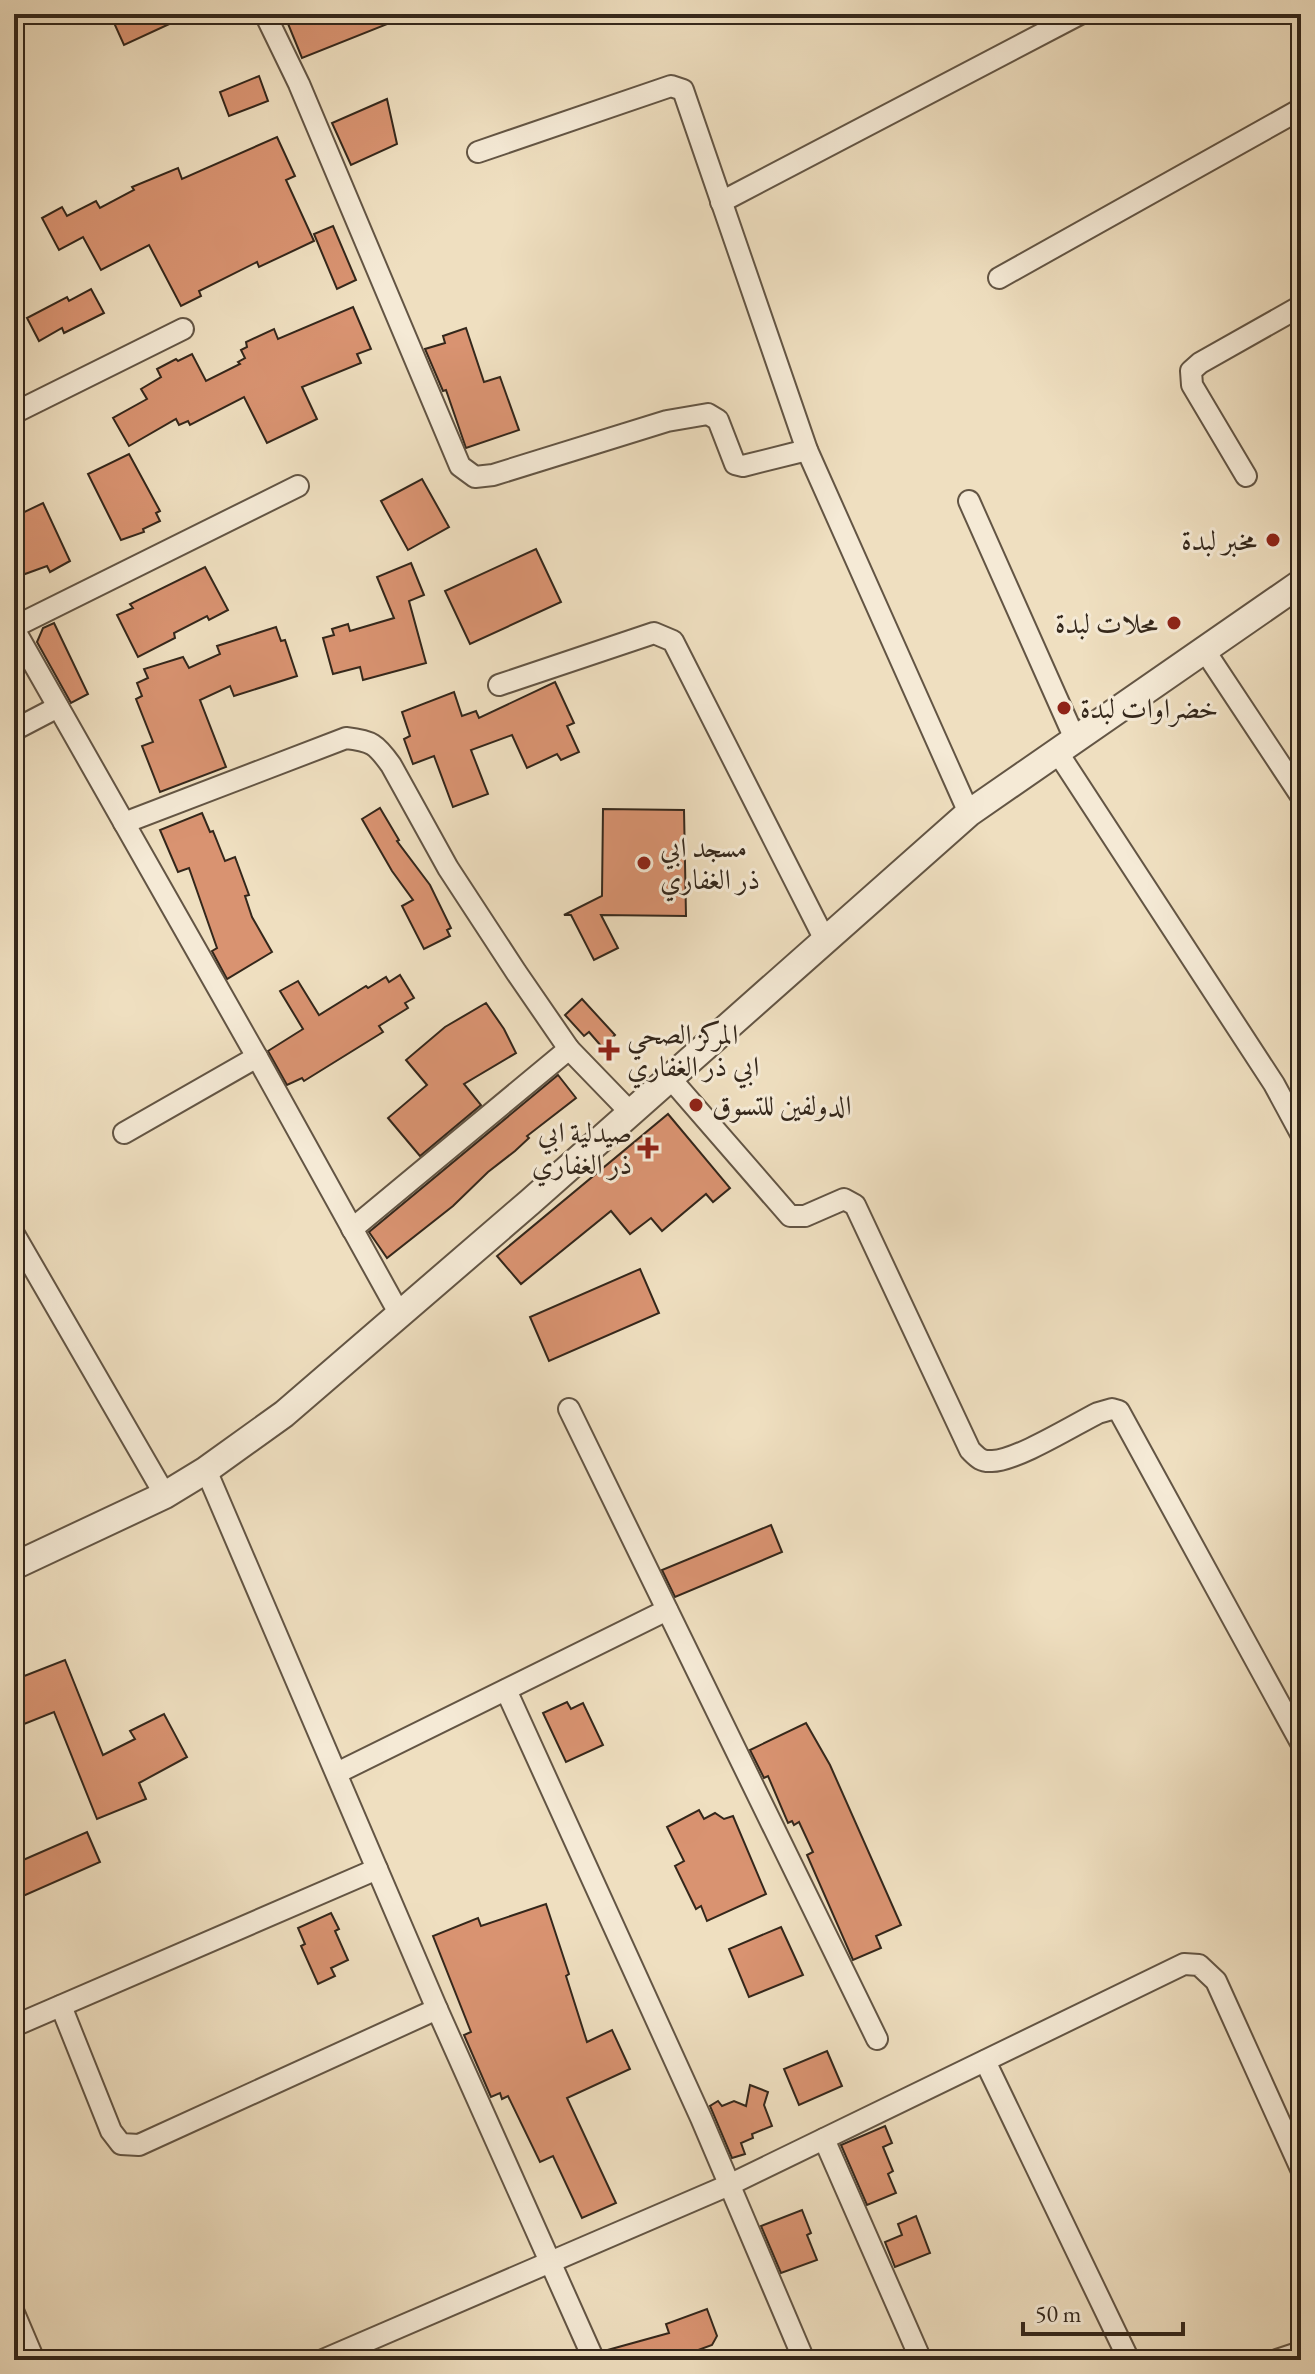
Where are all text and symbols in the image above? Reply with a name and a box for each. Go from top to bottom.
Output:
place label: مخبر لبدة [1181,522,1257,558]
marker: مخبر لبدة [1264,531,1282,549]
place label: محلات لبدة [1055,605,1158,641]
marker: محلات لبدة [1165,614,1183,632]
place label: خضراوات لبدة [1080,690,1218,727]
marker: خضراوات لبدة [1055,699,1073,717]
place label: مسجد ابي ذر الغفاري [660,829,760,902]
marker: مسجد ابي ذر الغفاري [635,854,653,872]
place label: المركز الصحي ابي ذر الغفاري [627,1016,759,1089]
marker: المركز الصحي ابي ذر الغفاري [598,1039,620,1061]
place label: الدولفين للتسوق [712,1087,852,1123]
marker: الدولفين للتسوق [687,1096,705,1114]
place label: صيدلية ابي ذر الغفاري [532,1114,632,1187]
marker: صيدلية ابي ذر الغفاري [639,1139,657,1157]
scale bar [1023,2286,1183,2336]
text: 50 m [1035,2298,1082,2329]

